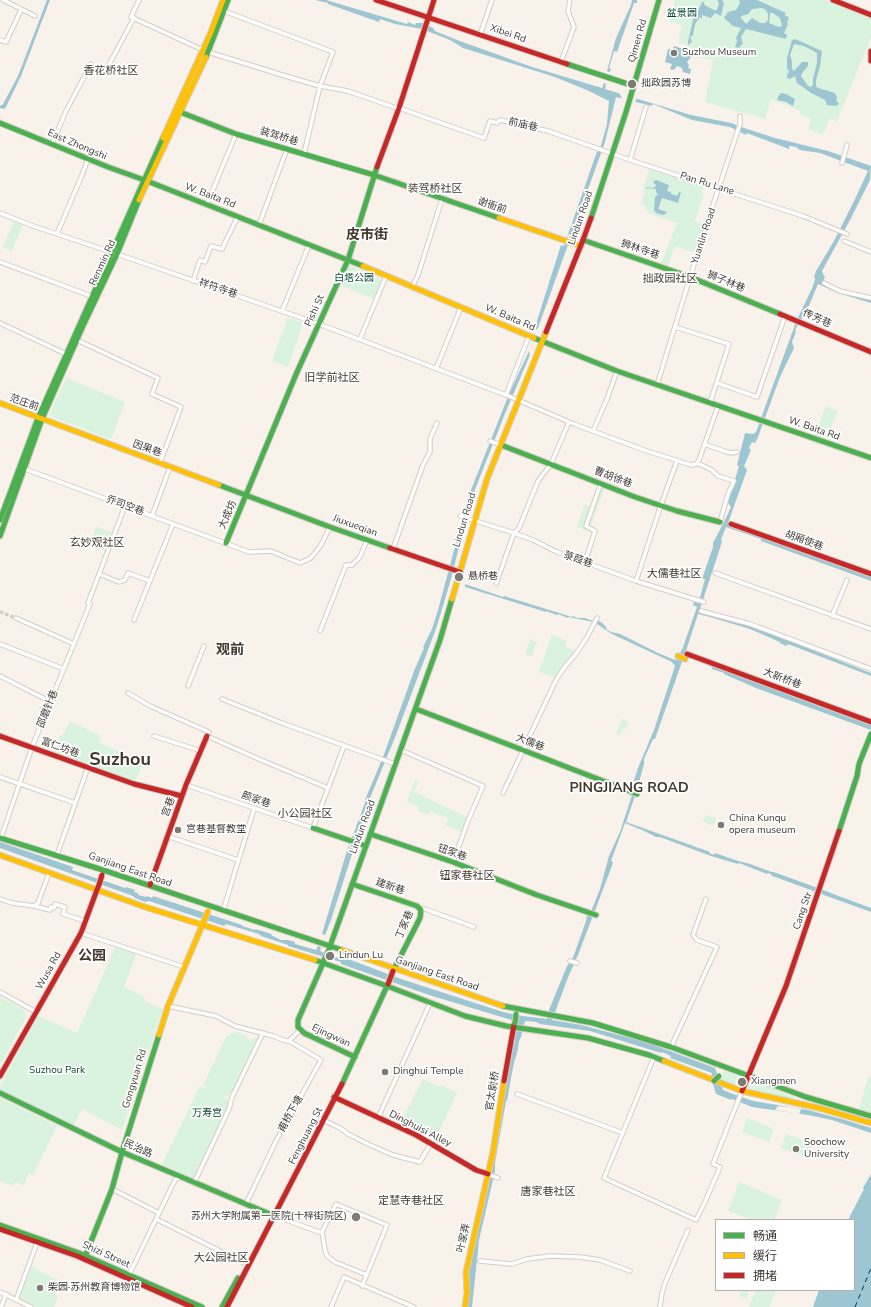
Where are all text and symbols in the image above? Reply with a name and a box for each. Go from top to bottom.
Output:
park label: 盆景园 [667,8,697,20]
street label: Qimen Rd [626,18,650,64]
street label: Xibei Rd [488,22,528,46]
place label: Suzhou Museum [682,47,756,59]
marker: Suzhou Museum [669,48,679,58]
district label: 香花桥社区 [84,64,138,78]
marker: 拙政园苏博 [626,78,638,90]
place label: 拙政园苏博 [641,78,691,90]
street label: 前庙巷 [507,116,539,134]
street label: 装驾桥巷 [258,125,300,149]
street label: East Zhongshi [45,127,109,163]
street label: Pan Ru Lane [678,170,736,198]
street label: W. Baita Rd [183,181,237,211]
district label: 装驾桥社区 [408,182,462,196]
street label: Lindun Road [566,189,596,247]
street label: 谢衙前 [476,195,508,217]
street label: Yuanlin Road [689,206,719,266]
district label: 皮市街 [346,228,388,244]
street label: Renmin Rd [87,238,119,288]
street label: 狮林寺巷 [619,238,661,262]
street label: 狮子林巷 [705,269,747,295]
district label: 拙政园社区 [643,272,697,286]
park label: 白塔公园 [334,273,374,285]
street label: 祥符寺巷 [197,277,239,301]
street label: Pishi St [303,293,327,329]
street label: W. Baita Rd [483,302,537,334]
street label: 传芳巷 [801,307,833,331]
district label: 旧学前社区 [305,371,359,385]
street label: 范庄前 [8,392,40,414]
street label: W. Baita Rd [787,415,841,443]
street label: 因果巷 [131,438,163,460]
street label: 曹胡徐巷 [592,465,634,491]
street label: Lindun Road [451,491,479,549]
street label: 乔司空巷 [104,494,146,518]
street label: 大成坊 [217,499,239,531]
street label: Jiuxueqian [331,512,379,540]
street label: 胡厢使巷 [783,529,825,553]
district label: 玄妙观社区 [70,536,124,550]
street label: 菉葭巷 [562,549,594,571]
district label: 大儒巷社区 [647,567,701,581]
marker: 悬桥巷 [453,571,465,583]
place label: 悬桥巷 [468,571,498,583]
district label: 观前 [216,643,244,659]
street label: 大新桥巷 [761,666,803,692]
street label: 邵磨针巷 [35,688,61,730]
street label: 大儒巷 [514,732,546,754]
street label: 富仁坊巷 [39,736,81,760]
district label: Suzhou [89,750,151,772]
district label: PINGJIANG ROAD [562,781,696,797]
street label: 颜家巷 [240,789,272,811]
street label: 宫巷 [160,796,178,818]
street label: Lindun Road [348,798,378,856]
district label: 小公园社区 [278,807,332,821]
place label: China Kunqu opera museum [729,813,796,836]
marker: China Kunqu opera museum [716,820,726,830]
place label: 宫巷基督教堂 [186,824,246,836]
marker: 宫巷基督教堂 [173,825,183,835]
street label: 钮家巷 [436,842,468,864]
street label: Ganjiang East Road [87,850,173,890]
district label: 钮家巷社区 [440,869,494,883]
street label: 建新巷 [374,876,406,898]
street label: Cang Str [791,891,815,931]
street label: 丁家巷 [394,909,416,941]
district label: 公园 [78,949,106,965]
street label: Wusa Rd [34,950,64,992]
marker: Lindun Lu [324,950,336,962]
place label: Lindun Lu [339,950,383,962]
street label: Ganjiang East Road [394,954,480,994]
street label: Ejingwan [310,1022,352,1050]
street label: Gongyuan Rd [120,1048,150,1110]
park label: Suzhou Park [29,1065,85,1077]
place label: Dinghui Temple [393,1066,464,1078]
marker: Dinghui Temple [380,1067,390,1077]
street label: 官太尉桥 [484,1070,502,1112]
marker: Xiangmen [736,1076,748,1088]
place label: Xiangmen [751,1076,796,1088]
street label: 甫桥下塘 [276,1094,306,1134]
street label: Fenghuang St [286,1105,326,1167]
park label: 万寿宫 [192,1108,222,1120]
street label: Dinghuisi Alley [387,1108,453,1150]
street label: 民治路 [122,1137,154,1161]
place label: Soochow University [804,1137,849,1160]
marker: Soochow University [791,1144,801,1154]
district label: 唐家巷社区 [521,1185,575,1199]
district label: 定慧寺巷社区 [378,1194,444,1208]
place label: 苏州大学附属第一医院(十梓街院区) [191,1211,347,1223]
marker: 苏州大学附属第一医院(十梓街院区) [350,1211,362,1223]
legend [715,1219,855,1291]
street label: 叶家弄 [455,1222,473,1254]
text: 畅通 [753,1228,777,1244]
street label: Shizi Street [80,1239,132,1271]
text: 缓行 [753,1248,777,1264]
district label: 大公园社区 [194,1251,248,1265]
text: 拥堵 [753,1268,777,1284]
place label: 柴园·苏州教育博物馆 [48,1282,140,1294]
marker: 柴园·苏州教育博物馆 [35,1283,45,1293]

